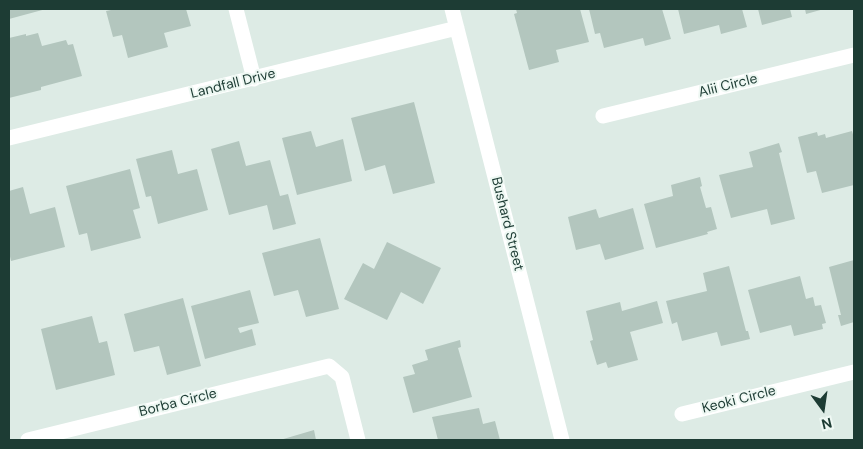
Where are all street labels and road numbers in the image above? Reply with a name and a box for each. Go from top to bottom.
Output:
street label: Landfall Drive [189,65,277,103]
street label: Alii Circle [697,71,759,101]
street label: Bushard Street [487,175,527,273]
street label: Keoki Circle [700,383,778,417]
street label: Borba Circle [137,385,219,421]

